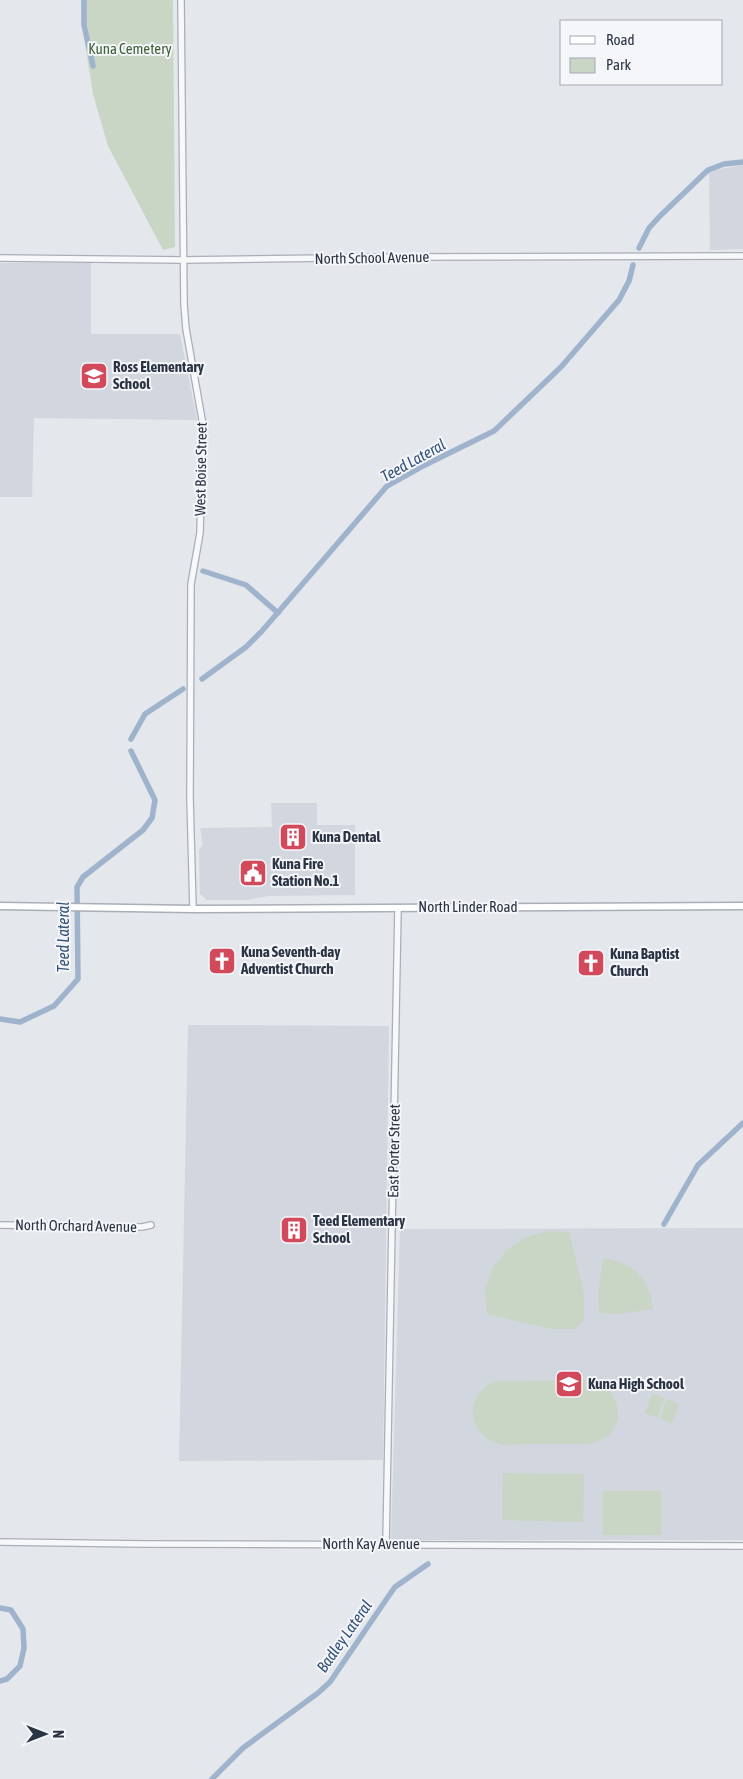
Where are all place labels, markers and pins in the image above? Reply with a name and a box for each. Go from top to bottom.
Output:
place label: Ross Elementary School [113,358,205,392]
school or university icon: Ross Elementary School [79,361,109,391]
building icon: Kuna Dental [278,822,308,852]
place label: Kuna Dental [312,828,382,845]
place label: Kuna Fire Station No.1 [272,855,339,889]
public building icon: Kuna Fire Station No.1 [238,858,268,888]
place label: Kuna Seventh-day Adventist Church [240,943,341,977]
place label: Kuna Baptist Church [610,945,680,979]
church icon: Kuna Seventh-day Adventist Church [207,946,237,976]
church icon: Kuna Baptist Church [576,948,606,978]
place label: Teed Elementary School [313,1212,406,1246]
building icon: Teed Elementary School [279,1215,309,1245]
school or university icon: Kuna High School [554,1369,584,1399]
place label: Kuna High School [588,1375,685,1392]

